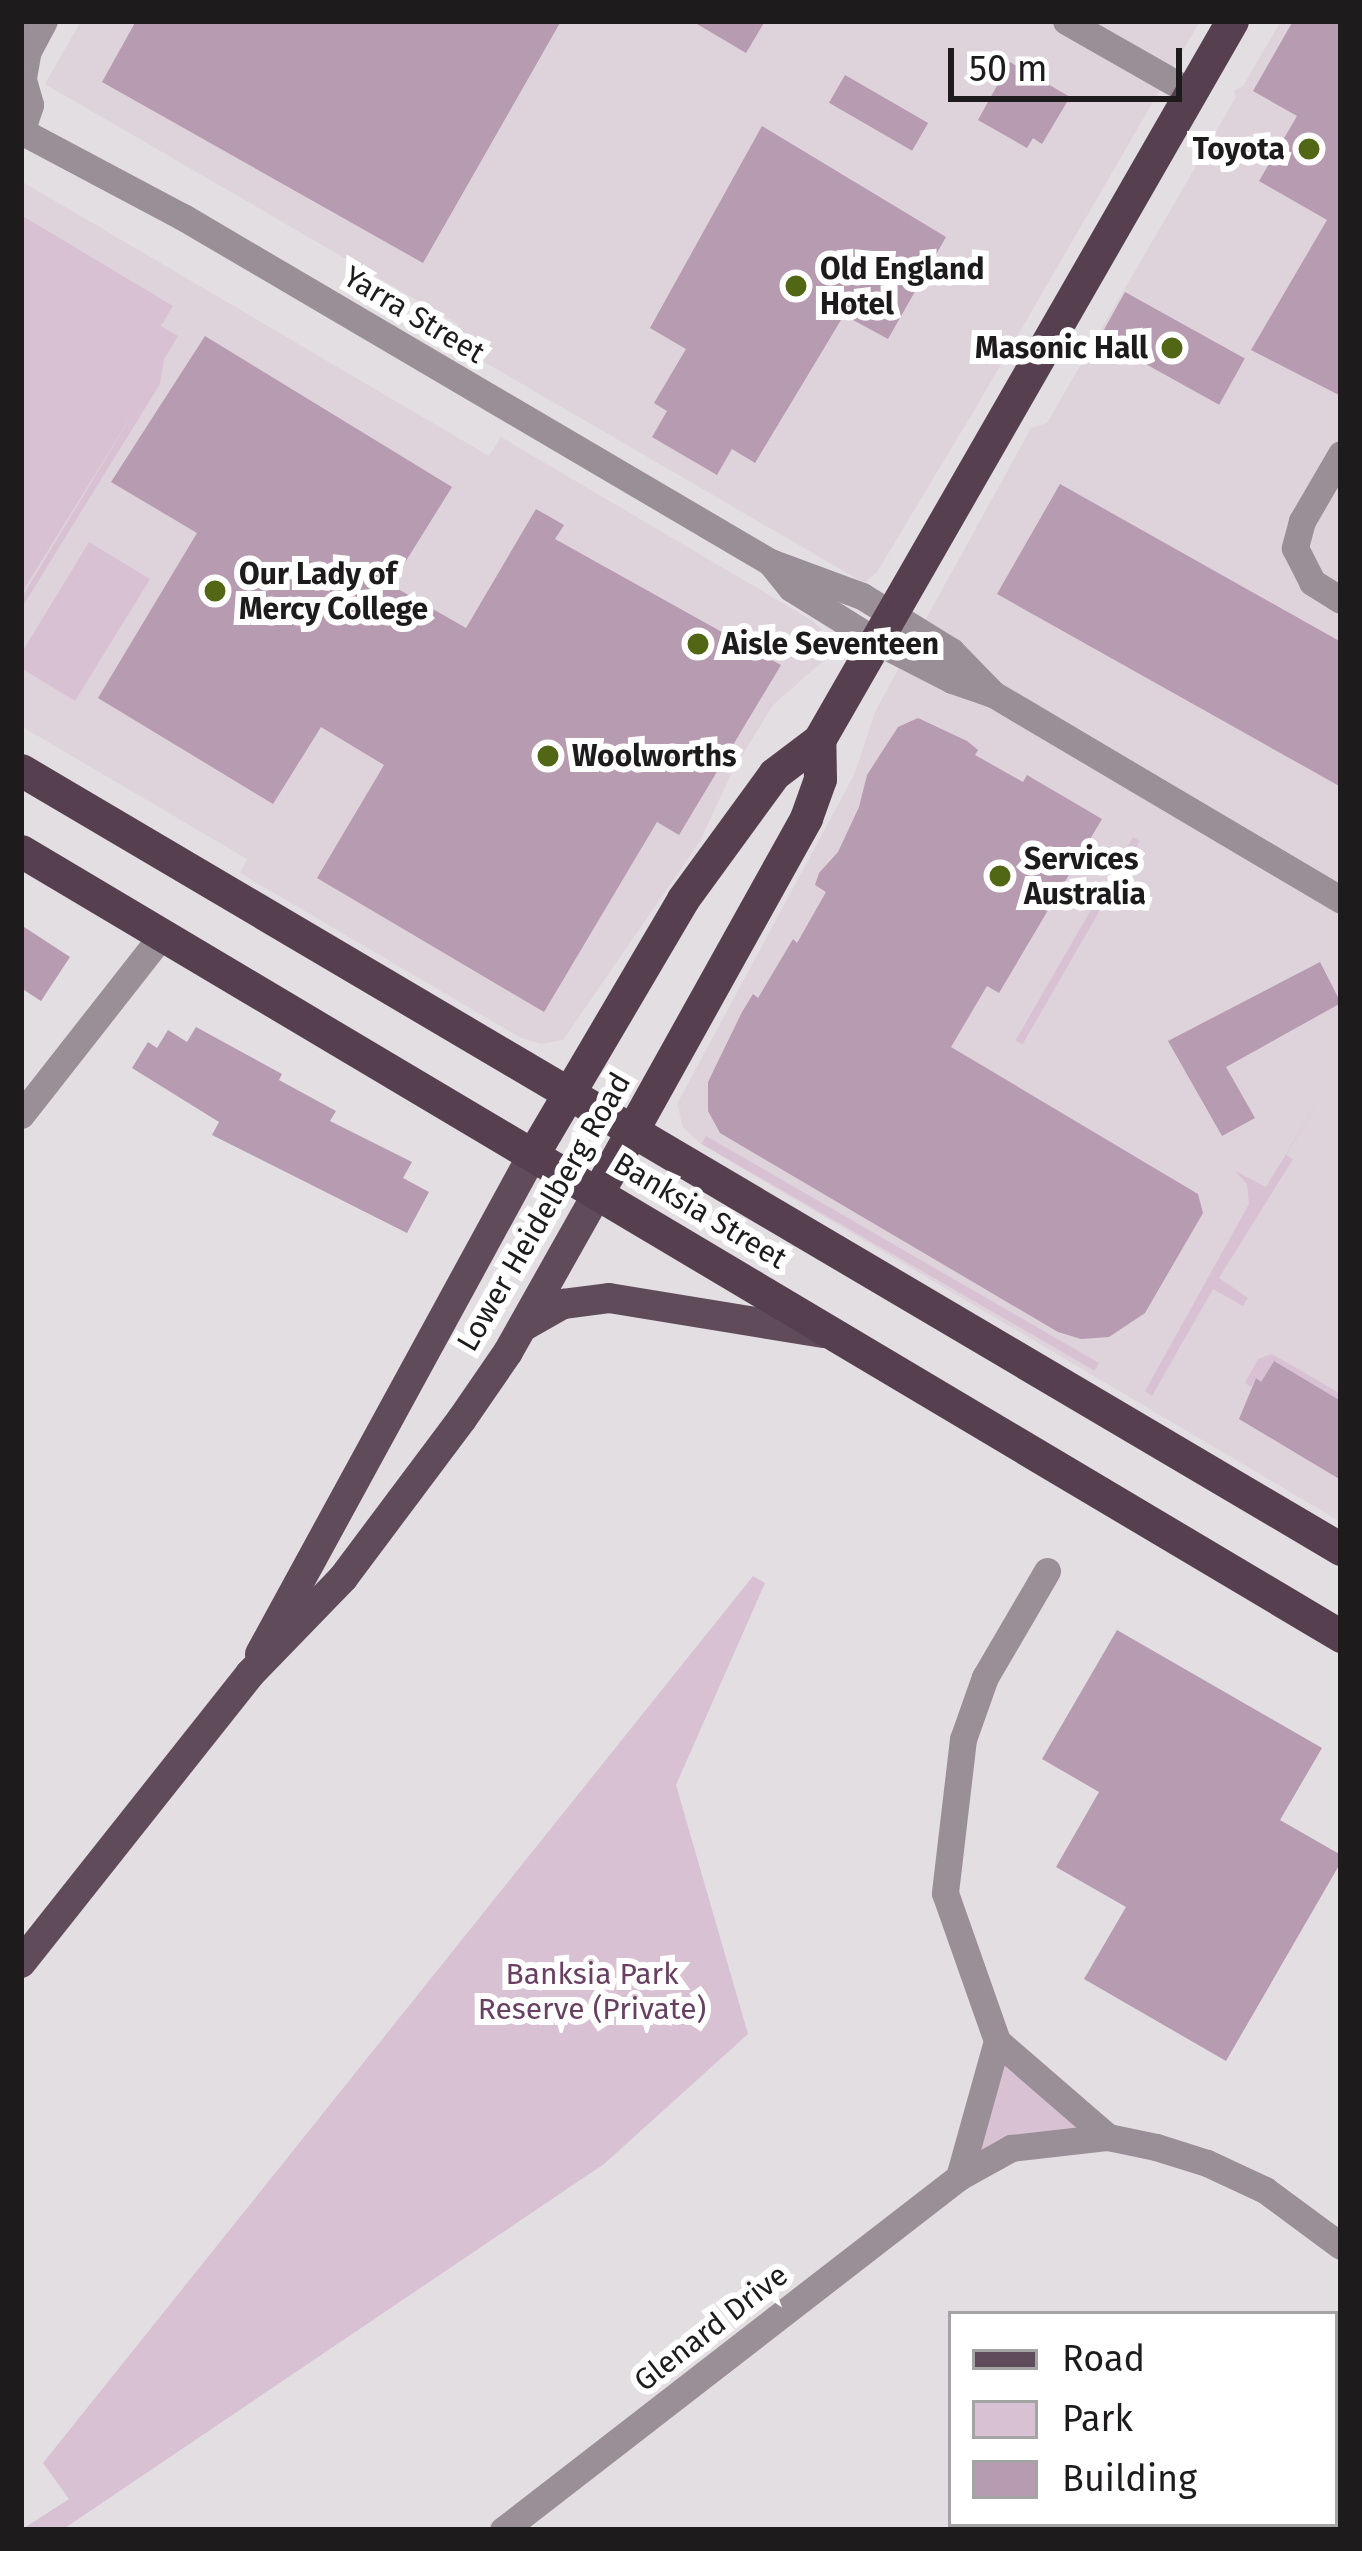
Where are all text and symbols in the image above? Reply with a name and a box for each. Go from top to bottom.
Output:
scale bar [954,24,1188,98]
text: 50 m [969,47,1048,91]
place label: Toyota [1193,131,1285,167]
marker: Toyota [1296,136,1322,162]
place label: Old England Hotel [820,251,984,322]
street label: Yarra Street [337,259,491,371]
marker: Old England Hotel [783,273,809,299]
place label: Masonic Hall [975,330,1148,366]
marker: Masonic Hall [1159,335,1185,361]
place label: Our Lady of Mercy College [239,556,428,626]
marker: Our Lady of Mercy College [202,578,228,604]
place label: Aisle Seventeen [722,626,939,662]
marker: Aisle Seventeen [685,631,711,657]
place label: Woolworths [572,738,736,774]
marker: Woolworths [535,743,561,769]
place label: Services Australia [1024,841,1146,912]
marker: Services Australia [987,863,1013,889]
street label: Lower Heidelberg Road [450,1066,638,1358]
street label: Banksia Street [607,1145,793,1277]
park label: Banksia Park Reserve (Private) [478,1956,706,2026]
street label: Glenard Drive [627,2257,795,2399]
legend [948,2311,1338,2527]
text: Road [1062,2337,1145,2381]
text: Park [1062,2397,1133,2441]
text: Building [1062,2457,1197,2501]

